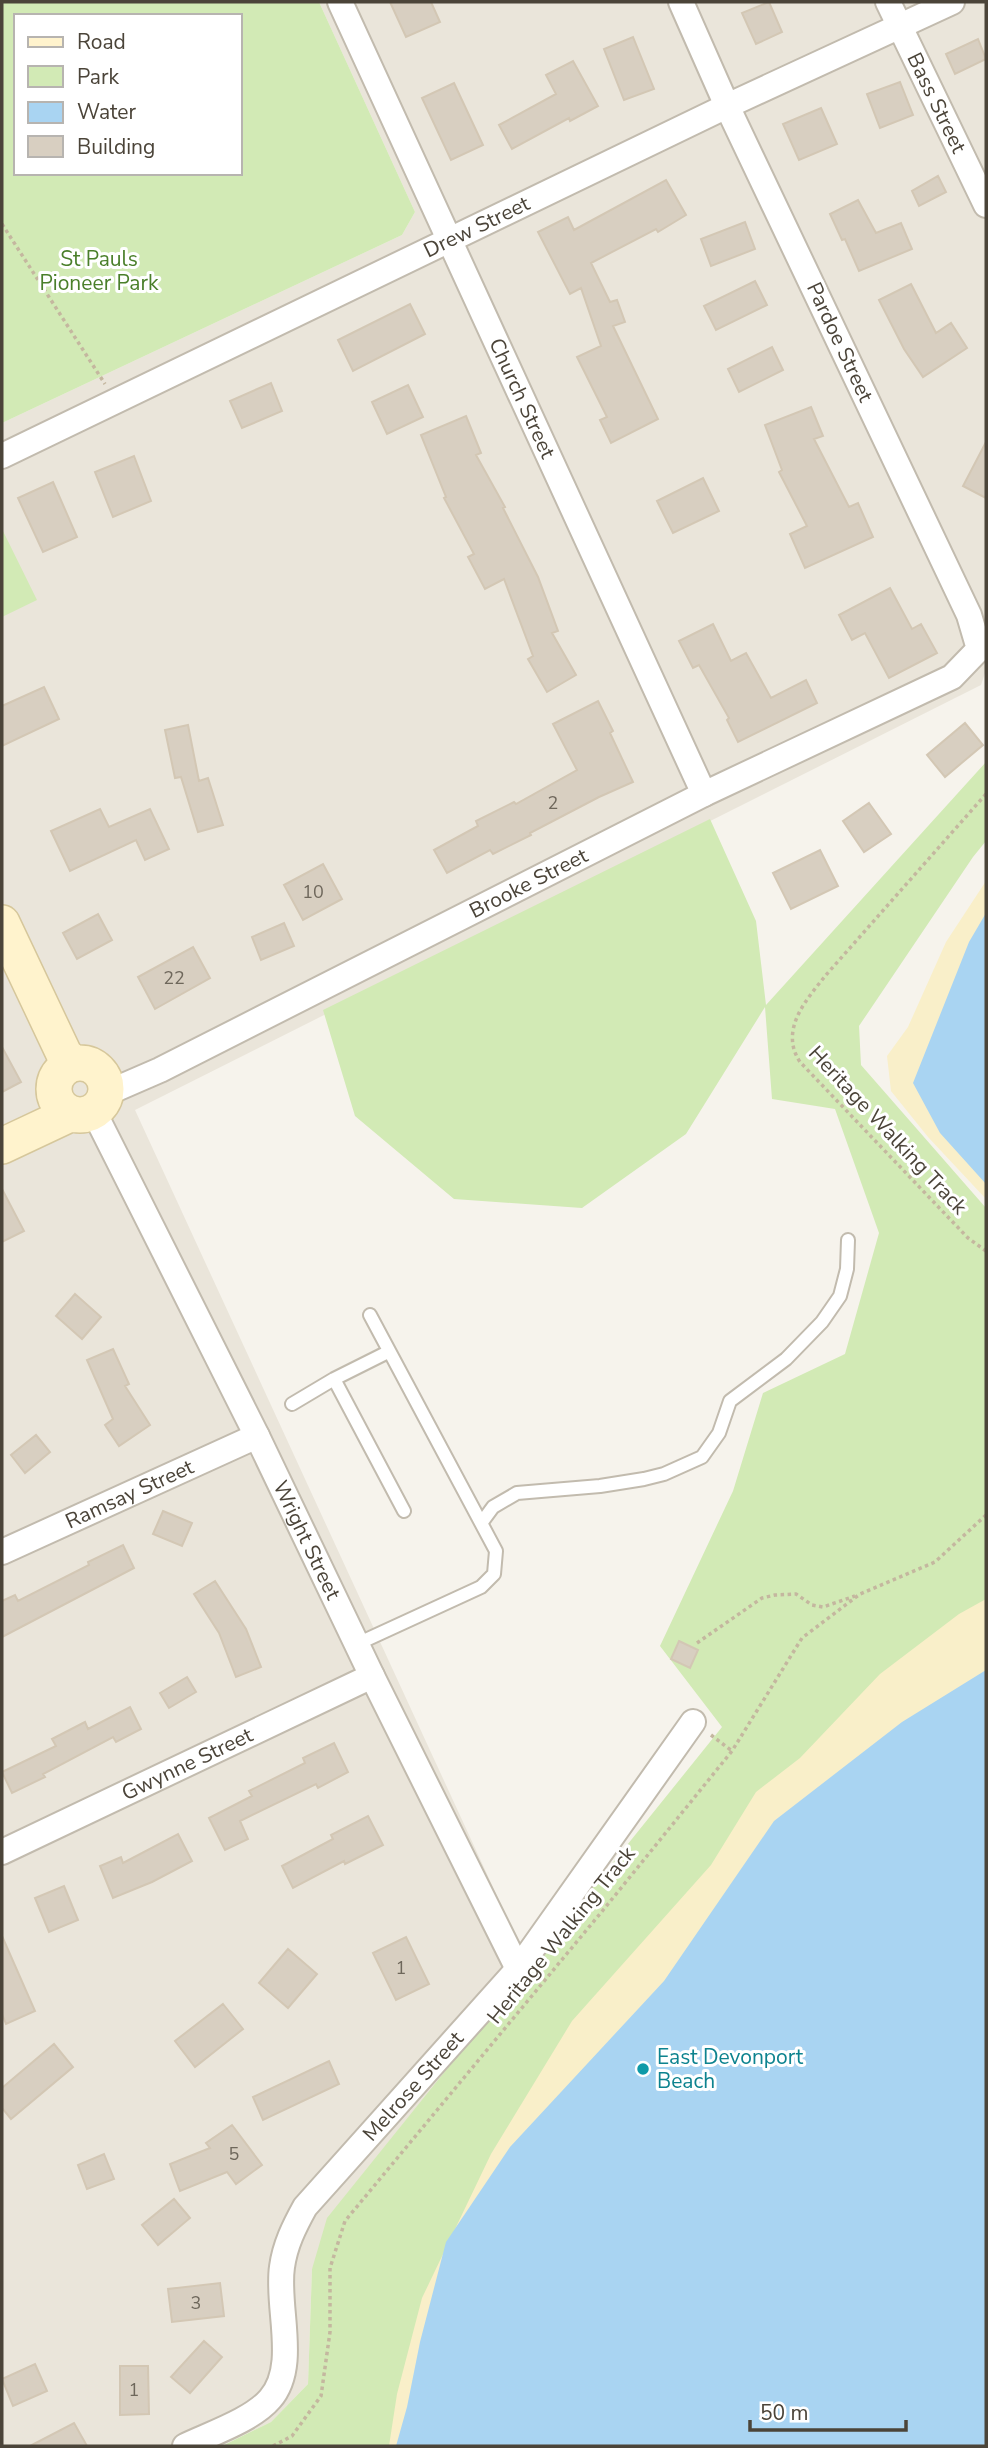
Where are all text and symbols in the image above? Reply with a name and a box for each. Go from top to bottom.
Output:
legend [14,14,242,175]
text: Road [77,28,126,56]
street label: Bass Street [901,48,973,158]
text: Park [77,63,119,91]
text: Water [77,98,136,126]
text: Building [77,133,155,161]
street label: Drew Street [419,189,535,264]
park label: St Pauls Pioneer Park [40,245,159,297]
street label: Pardoe Street [800,278,880,407]
street label: Church Street [482,333,562,464]
house number: 2 [548,791,558,815]
street label: Brooke Street [465,841,593,925]
house number: 10 [302,880,324,904]
house number: 22 [163,966,185,990]
street label: Heritage Walking Track [802,1040,974,1221]
street label: Ramsay Street [61,1452,199,1535]
street label: Wright Street [266,1476,348,1605]
street label: Gwynne Street [117,1721,258,1807]
street label: Heritage Walking Track [481,1840,642,2030]
house number: 1 [396,1956,406,1980]
street label: Melrose Street [356,2025,470,2147]
place label: East Devonport Beach [657,2043,804,2095]
marker: East Devonport Beach [635,2061,651,2077]
house number: 5 [229,2142,239,2166]
house number: 3 [191,2291,201,2315]
house number: 1 [129,2378,139,2402]
scale bar [750,2388,906,2432]
text: 50 m [760,2399,809,2427]

